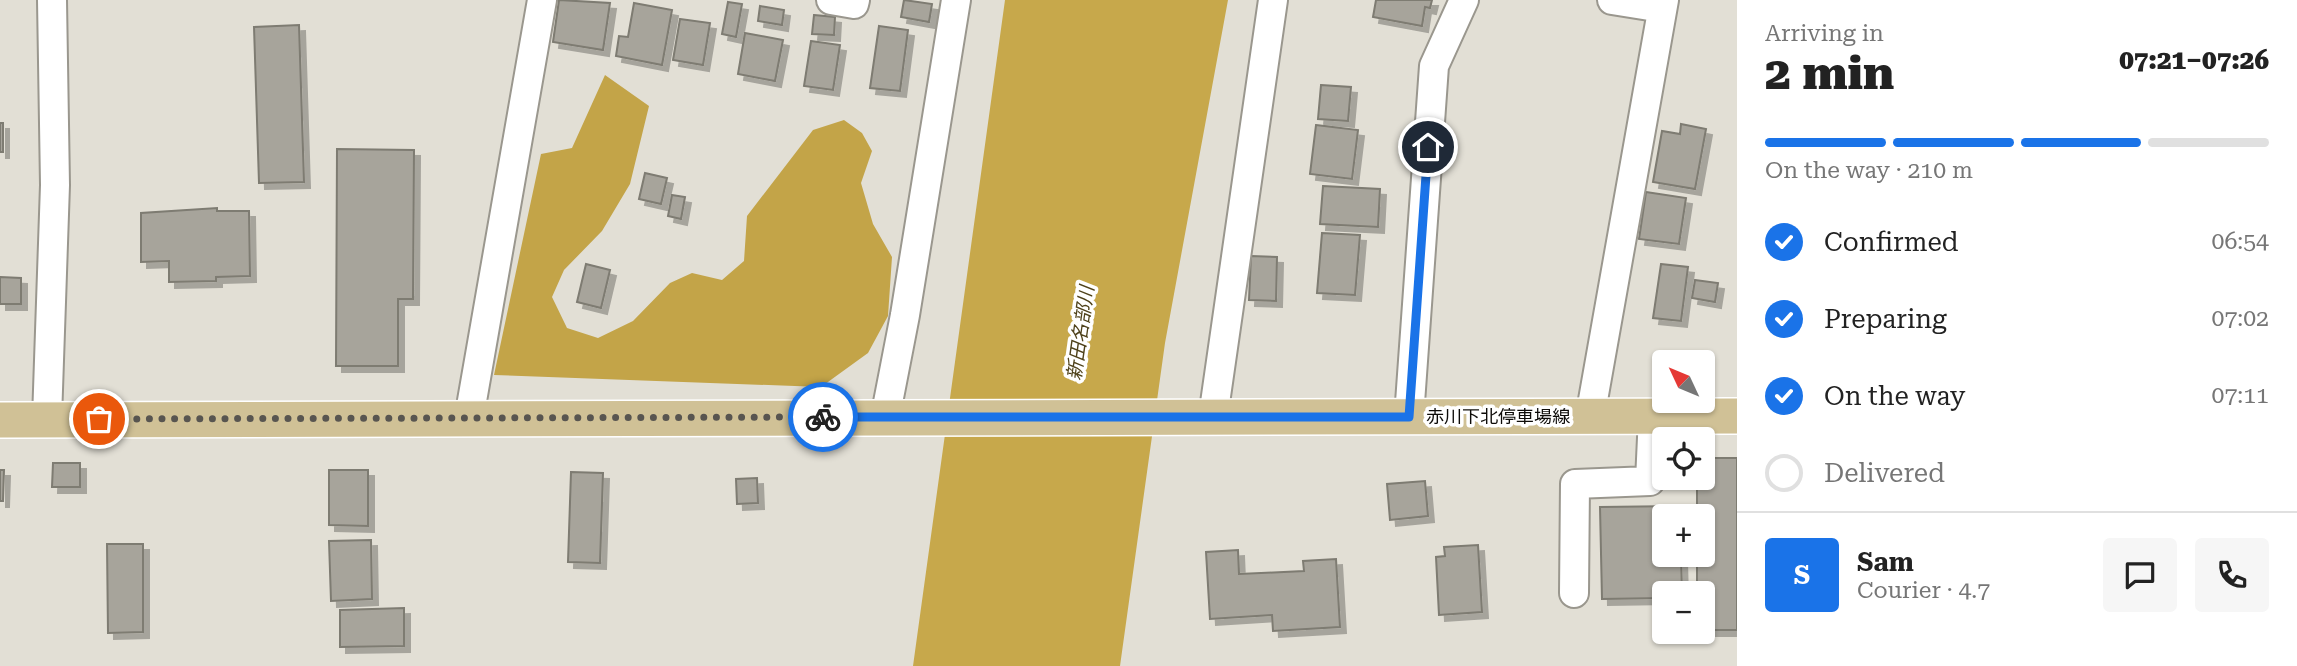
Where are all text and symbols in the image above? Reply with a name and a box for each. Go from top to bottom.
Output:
text: Arriving in [1765,20,1884,47]
text: 07:21–07:26 [2119,45,2269,75]
text: 2 min [1765,46,1894,100]
pin [1398,117,1458,177]
icon: home [1409,128,1447,166]
text: On the way · 210 m [1765,157,1973,184]
icon: check [1765,223,1803,261]
text: Confirmed [1824,227,1959,257]
text: 06:54 [2212,228,2269,255]
water label: 新田名部川 [1062,282,1099,382]
icon: check [1765,300,1803,338]
text: Preparing [1824,304,1947,334]
text: 07:02 [2212,305,2269,332]
north arrow [1652,350,1715,413]
map controls [1652,350,1715,644]
icon: check [1765,377,1803,415]
text: On the way [1824,381,1965,411]
courier [788,382,858,452]
text: 07:11 [2212,382,2269,409]
pin [69,389,129,449]
icon: bike [804,398,842,436]
icon: bag [80,400,118,438]
street label: 赤川下北停車場線 [1426,406,1570,427]
button: locate [1652,427,1715,490]
text: Delivered [1824,458,1945,488]
button: + [1652,504,1715,567]
button: chat [2103,538,2177,612]
button: phone [2195,538,2269,612]
text: Sam [1857,547,1914,577]
text: S [1794,560,1810,590]
text: Courier · 4.7 [1857,577,1990,604]
button: − [1652,581,1715,644]

